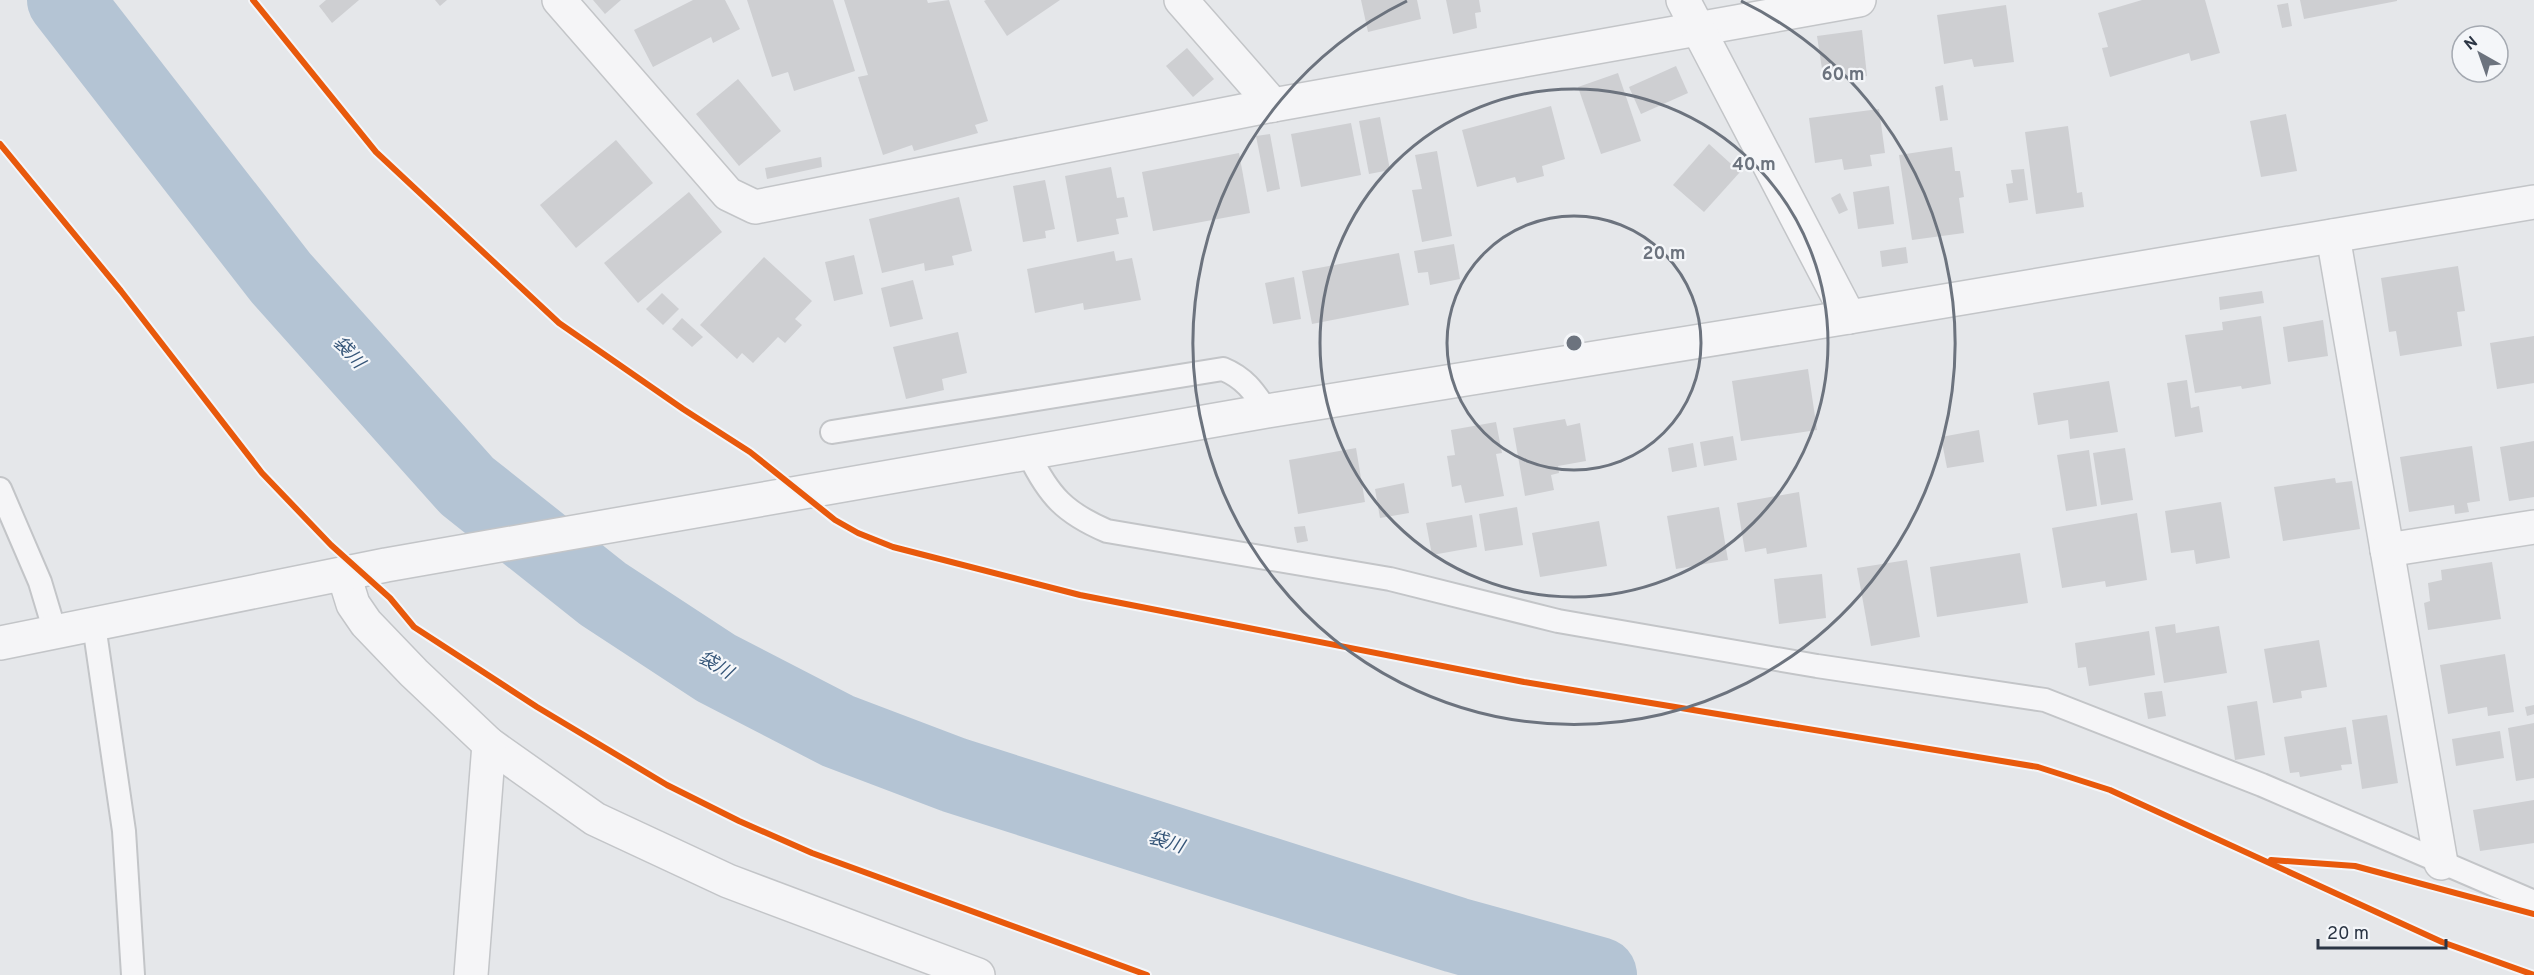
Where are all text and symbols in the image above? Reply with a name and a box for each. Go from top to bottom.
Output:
north arrow [2450,24,2510,84]
text: N [2461,33,2482,55]
text: 60 m [1821,64,1865,87]
text: 40 m [1732,154,1776,177]
text: 20 m [1642,243,1686,266]
water label: 袋川 [327,332,370,376]
centre of rings [1564,333,1584,353]
water label: 袋川 [694,647,738,686]
water label: 袋川 [1145,827,1189,860]
scale bar [2318,912,2446,950]
text: 20 m [2327,923,2369,946]

